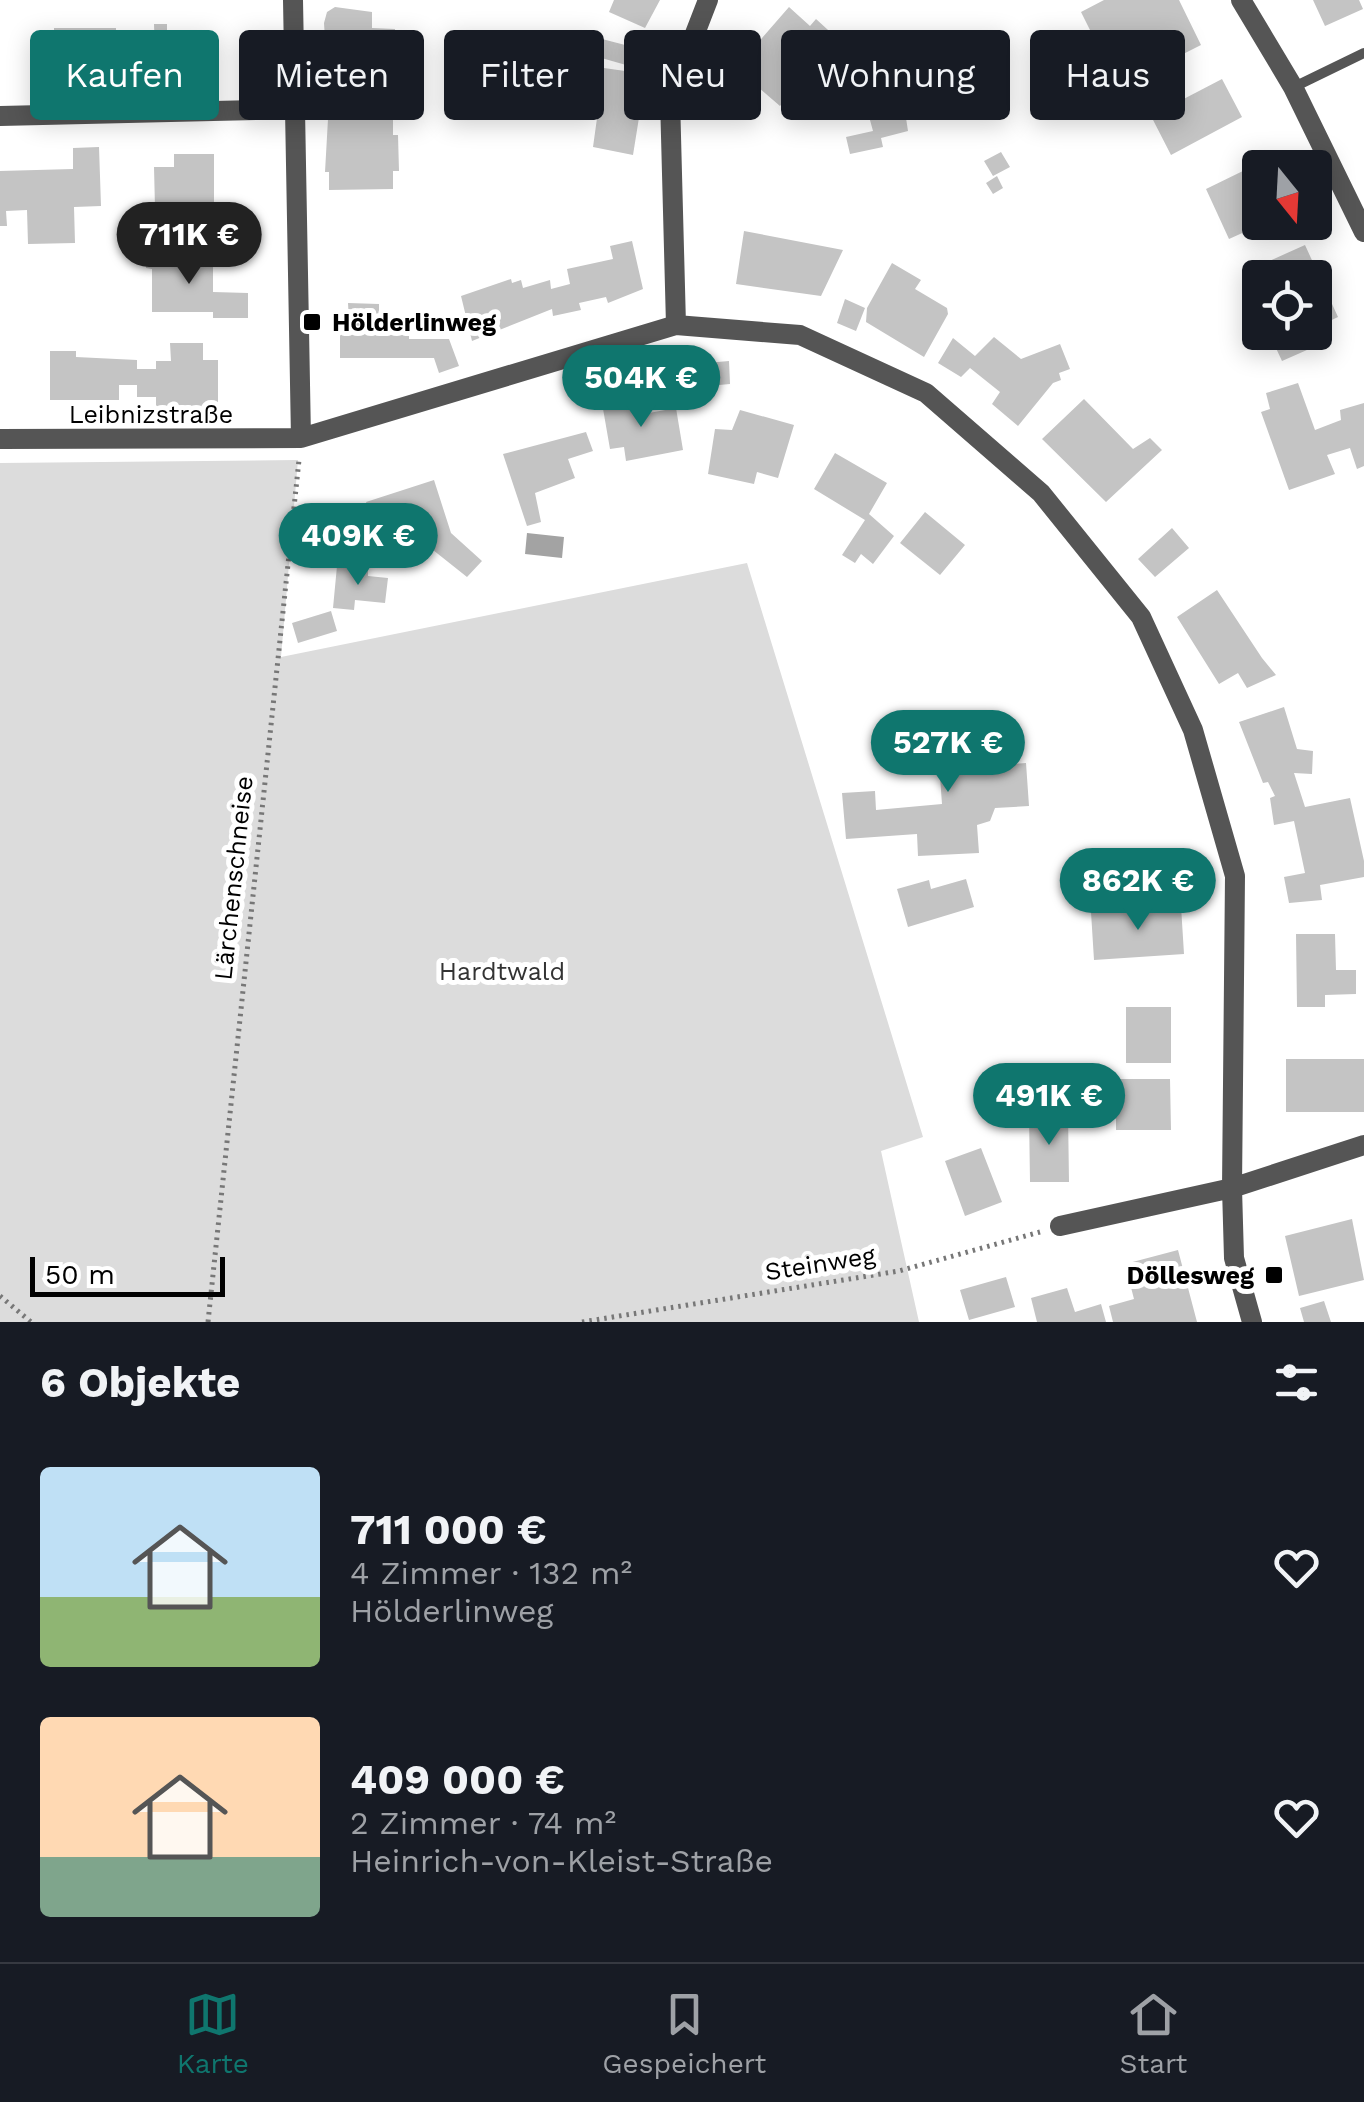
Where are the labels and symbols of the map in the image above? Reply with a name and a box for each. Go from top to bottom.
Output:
north arrow [1242,150,1332,240]
pin: 711K € [108,202,270,287]
place label: Hölderlinweg [332,308,496,337]
marker: Hölderlinweg [301,311,323,333]
pin: 504K € [560,345,722,430]
street label: Leibnizstraße [69,400,233,429]
pin: 409K € [277,503,439,588]
pin: 527K € [867,710,1029,795]
street label: Lärchenschneise [208,775,259,982]
pin: 862K € [1057,848,1219,933]
park label: Hardtwald [439,957,565,986]
pin: 491K € [968,1063,1130,1148]
street label: Steinweg [763,1240,878,1287]
scale bar [30,1252,225,1296]
place label: Döllesweg [1127,1261,1254,1290]
marker: Döllesweg [1263,1264,1285,1286]

